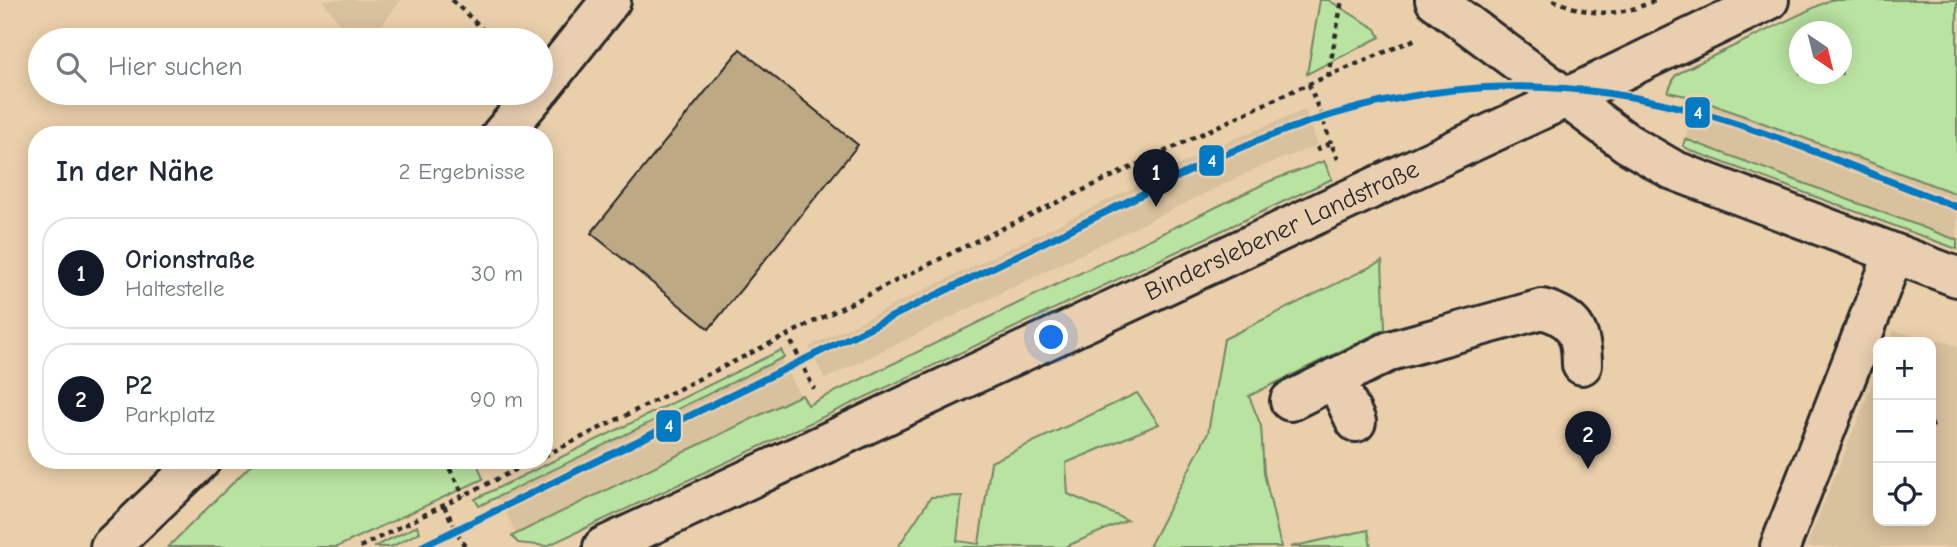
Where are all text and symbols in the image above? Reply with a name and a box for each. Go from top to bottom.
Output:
north arrow [1789,21,1852,84]
search box [28,28,553,105]
icon: search [52,48,90,86]
text: Hier suchen [108,52,243,82]
line badge: 4 [1684,96,1711,129]
text: 4 [1694,102,1703,124]
line badge: 4 [1198,144,1225,177]
pin: 1 [1133,149,1179,207]
text: 4 [1208,150,1217,172]
text: In der Nähe [56,154,214,189]
street label: Binderslebener Landstraße [1140,154,1424,307]
text: 2 Ergebnisse [398,158,525,185]
text: Orionstraße [125,245,255,275]
text: 1 [76,260,86,287]
text: 30 m [471,260,523,287]
text: Haltestelle [125,275,225,302]
your location [1034,320,1068,354]
map controls [1873,337,1936,526]
button: + [1873,337,1936,400]
text: P2 [125,371,152,401]
text: 2 [75,386,87,413]
text: 90 m [470,386,523,413]
button: − [1873,400,1936,463]
text: Parkplatz [125,401,215,428]
line badge: 4 [655,409,682,443]
pin: 2 [1565,411,1611,469]
text: 4 [665,415,674,437]
button: locate [1873,463,1936,526]

